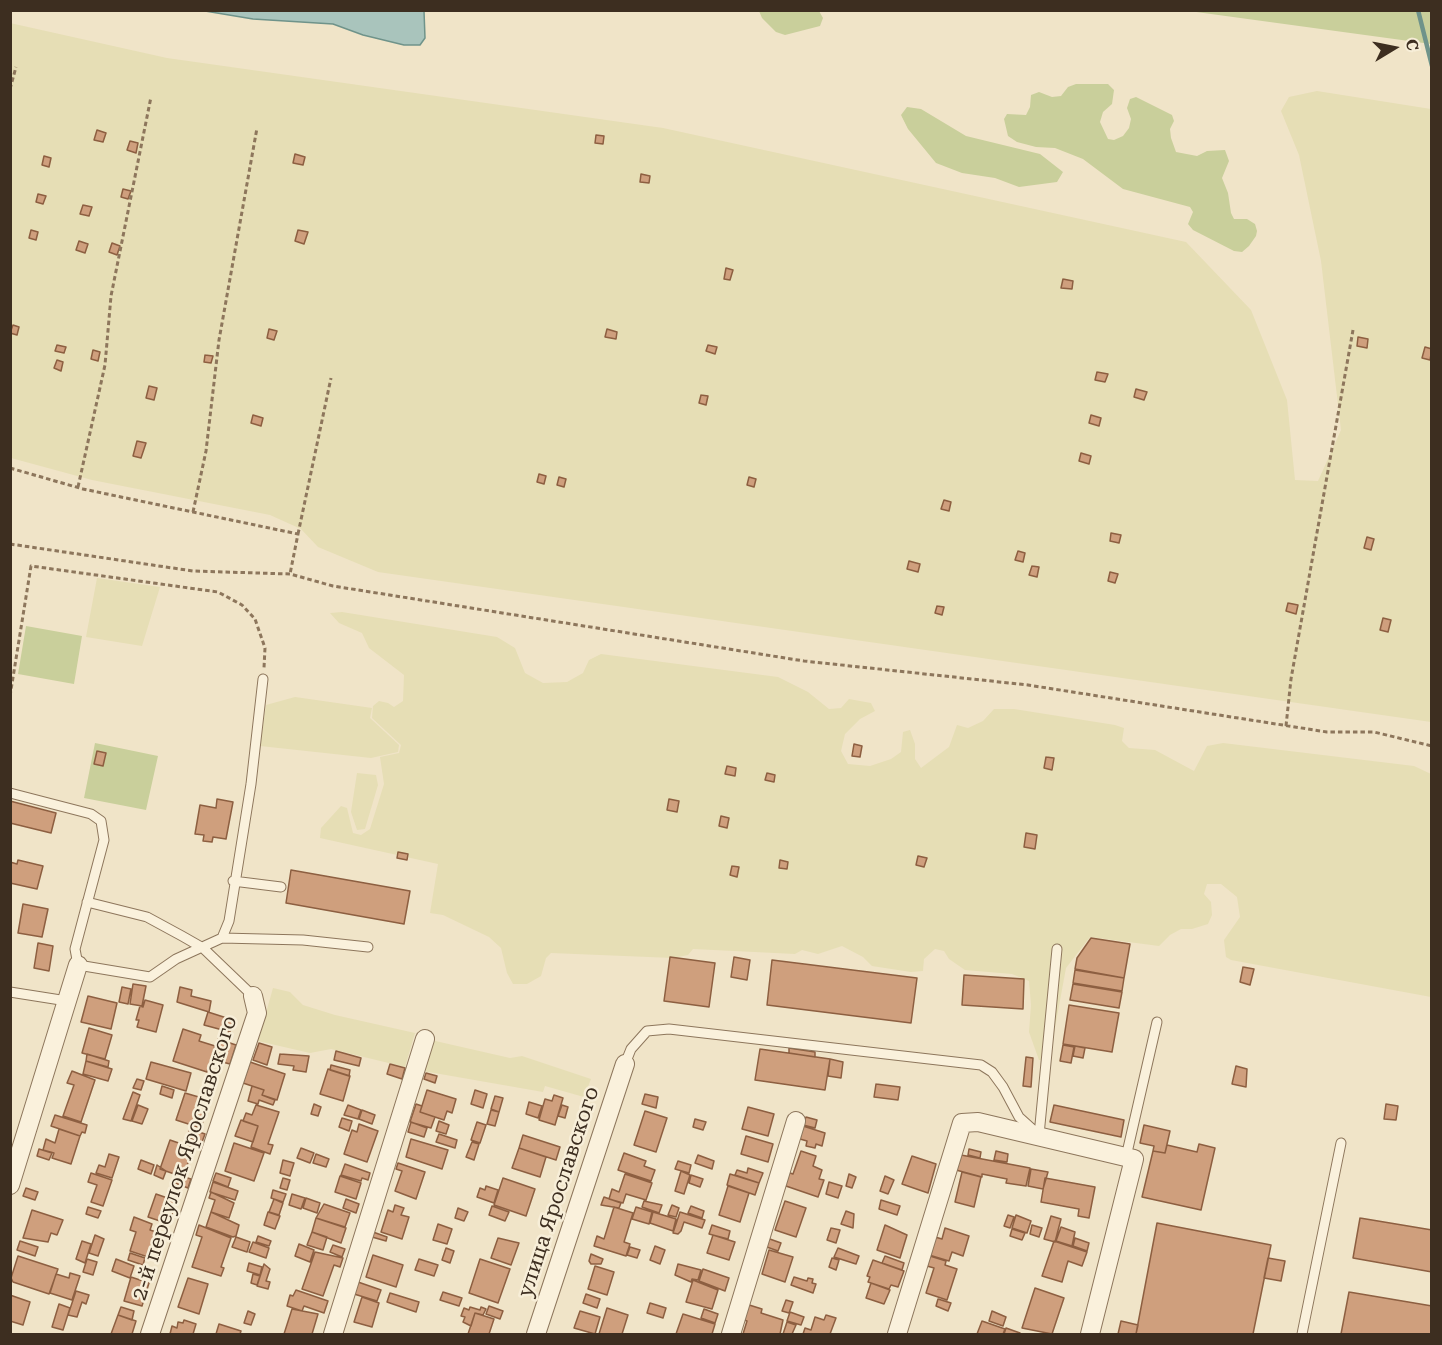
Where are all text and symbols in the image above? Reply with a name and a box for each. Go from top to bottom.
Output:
north arrow [1364,18,1424,78]
text: С [1402,38,1423,52]
street label: 2-й переулок Ярославского [127,1013,243,1303]
street label: улица Ярославского [513,1084,605,1300]

